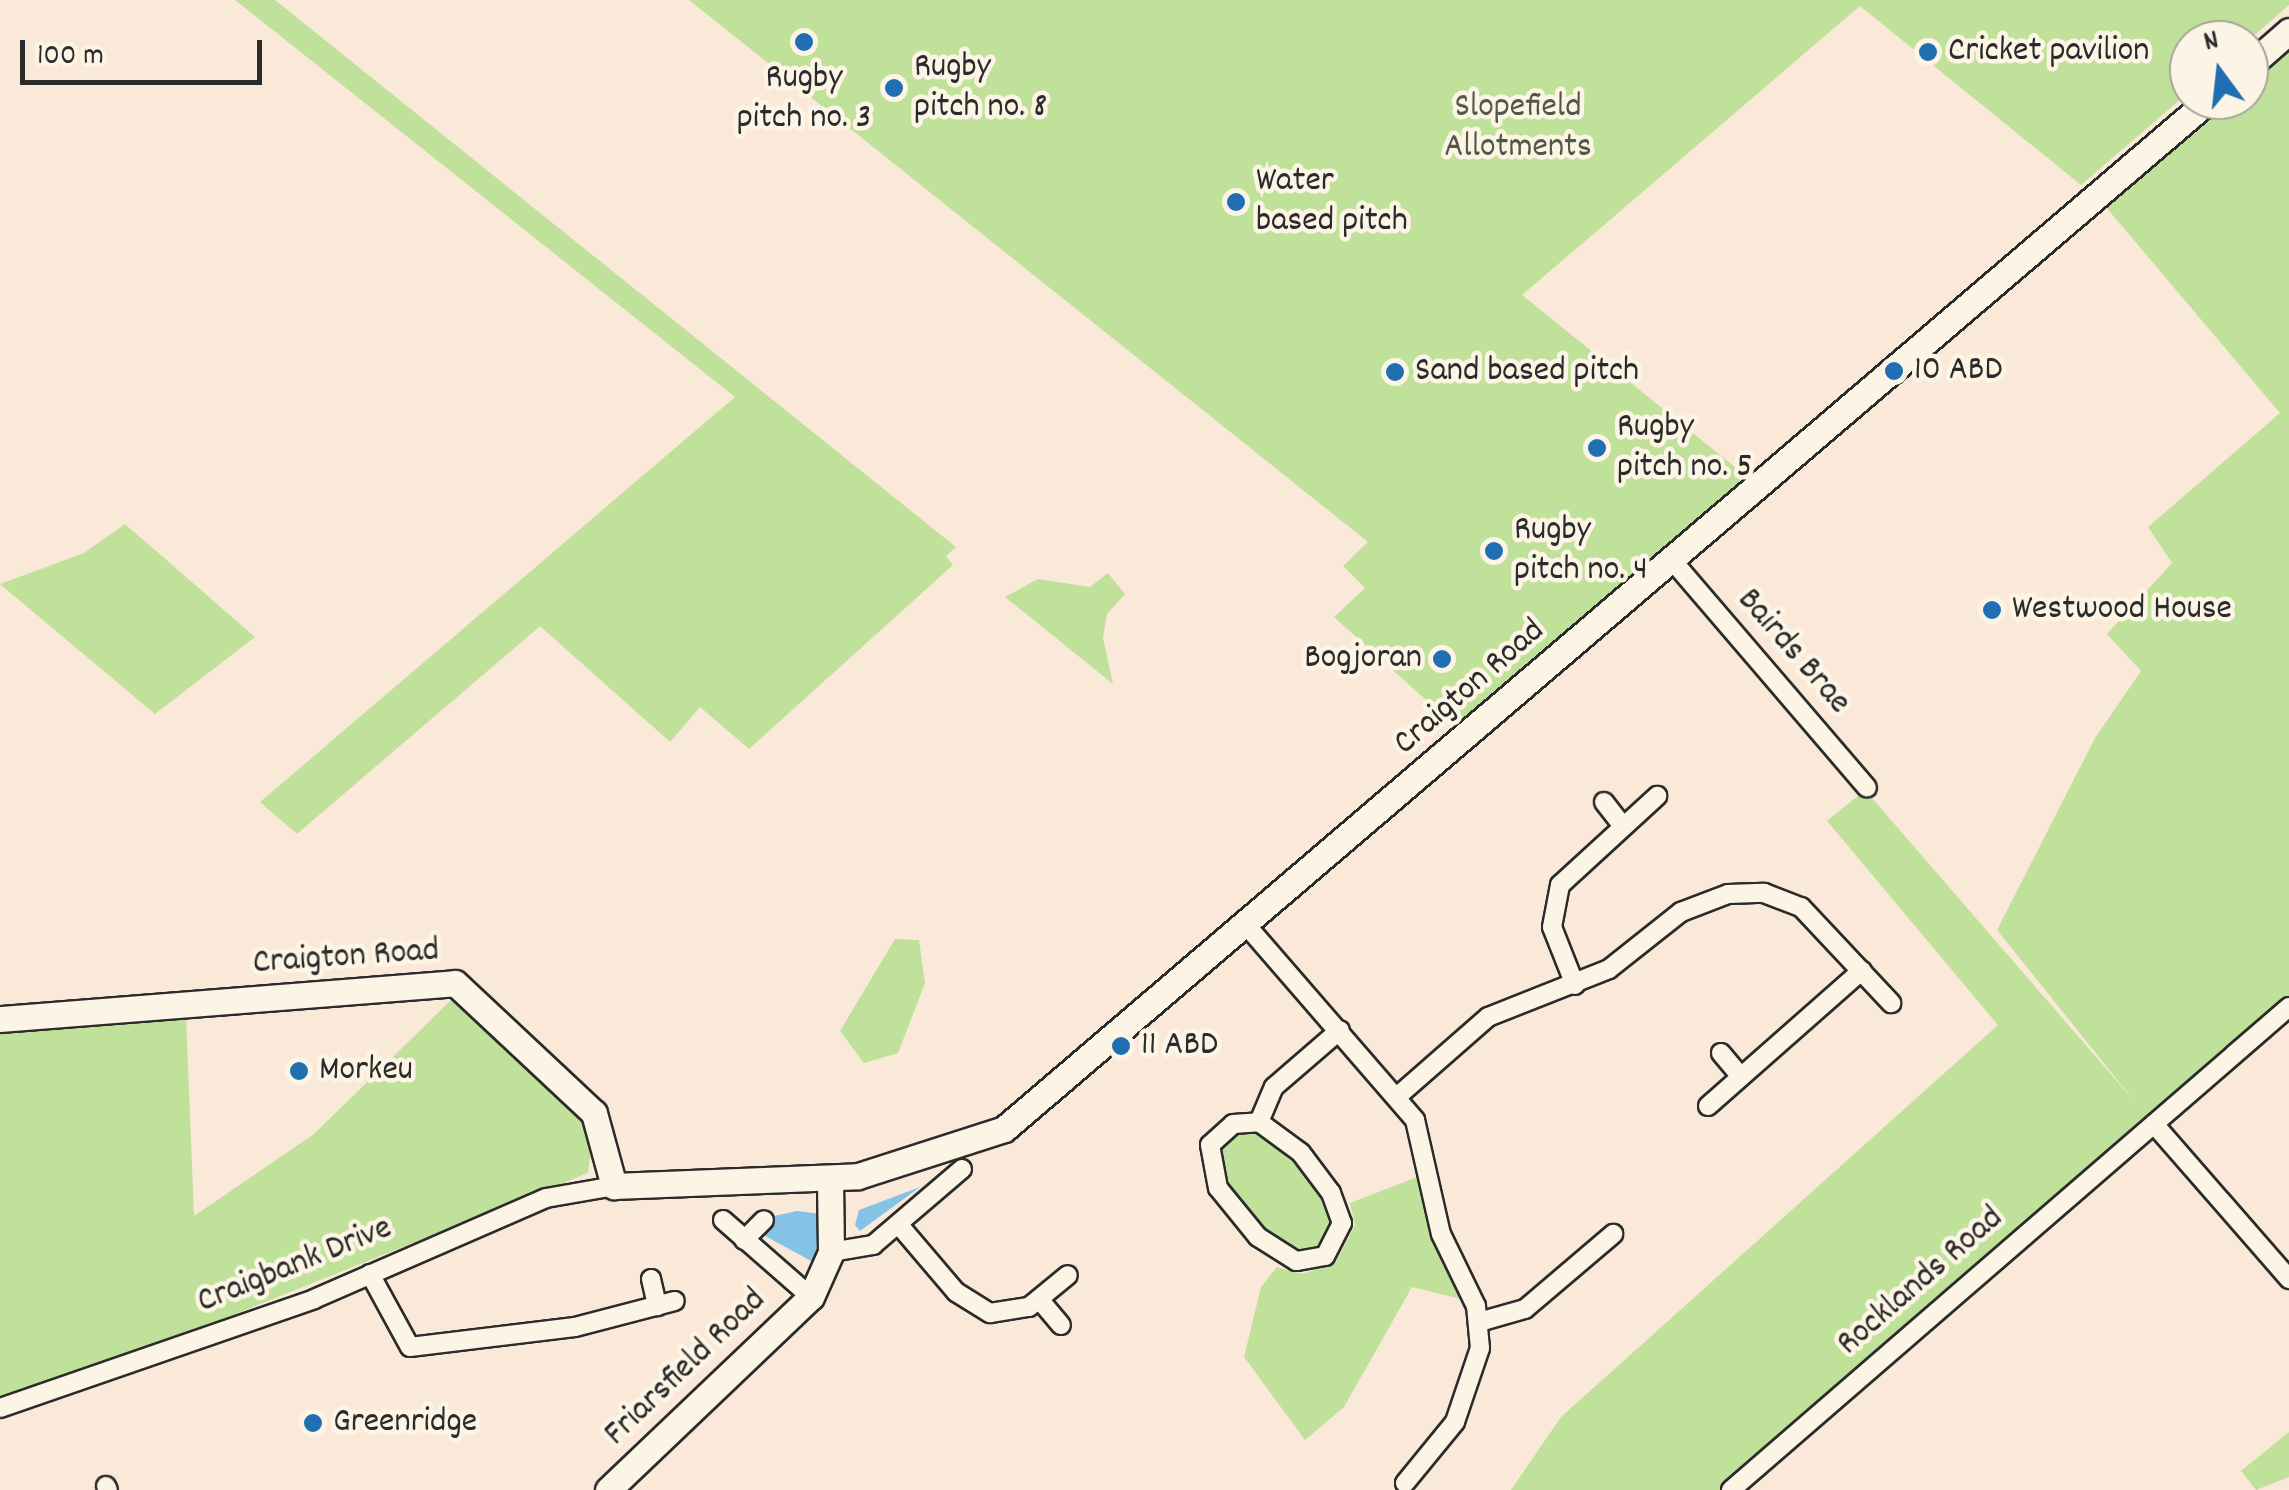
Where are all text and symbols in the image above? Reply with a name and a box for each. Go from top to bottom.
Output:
scale bar [25,20,268,82]
north arrow [2169,20,2269,120]
text: N [2200,22,2224,64]
marker: Rugby pitch no. 3 [793,31,815,53]
place label: Cricket pavilion [1948,31,2149,73]
text: 100 m [37,36,104,79]
marker: Cricket pavilion [1917,41,1939,63]
place label: Rugby pitch no. 8 [914,47,1047,129]
place label: Rugby pitch no. 3 [737,58,871,140]
marker: Rugby pitch no. 8 [883,77,905,99]
park label: Slopefield Allotments [1444,87,1592,169]
place label: Water based pitch [1256,161,1408,243]
marker: Water based pitch [1225,191,1247,213]
place label: 10 ABD [1914,350,2003,392]
place label: Sand based pitch [1415,351,1639,393]
marker: 10 ABD [1883,360,1905,382]
marker: Sand based pitch [1384,361,1406,383]
place label: Rugby pitch no. 5 [1617,407,1752,489]
marker: Rugby pitch no. 5 [1586,437,1608,459]
place label: Rugby pitch no. 4 [1514,510,1648,592]
marker: Rugby pitch no. 4 [1483,540,1505,562]
street label: Bairds Brae [1727,581,1859,723]
place label: Westwood House [2012,589,2232,631]
marker: Westwood House [1981,599,2003,621]
street label: Craigton Road [1386,611,1554,765]
place label: Bogjoran [1304,638,1422,680]
marker: Bogjoran [1431,648,1453,670]
street label: Craigton Road [251,931,441,985]
place label: 11 ABD [1141,1025,1218,1067]
marker: 11 ABD [1110,1035,1132,1057]
place label: Morkeu [319,1050,413,1092]
marker: Morkeu [288,1060,310,1082]
street label: Rocklands Road [1829,1198,2013,1366]
street label: Craigbank Drive [192,1208,398,1324]
street label: Friarsfield Road [596,1280,776,1456]
place label: Greenridge [333,1402,477,1444]
marker: Greenridge [302,1412,324,1434]

